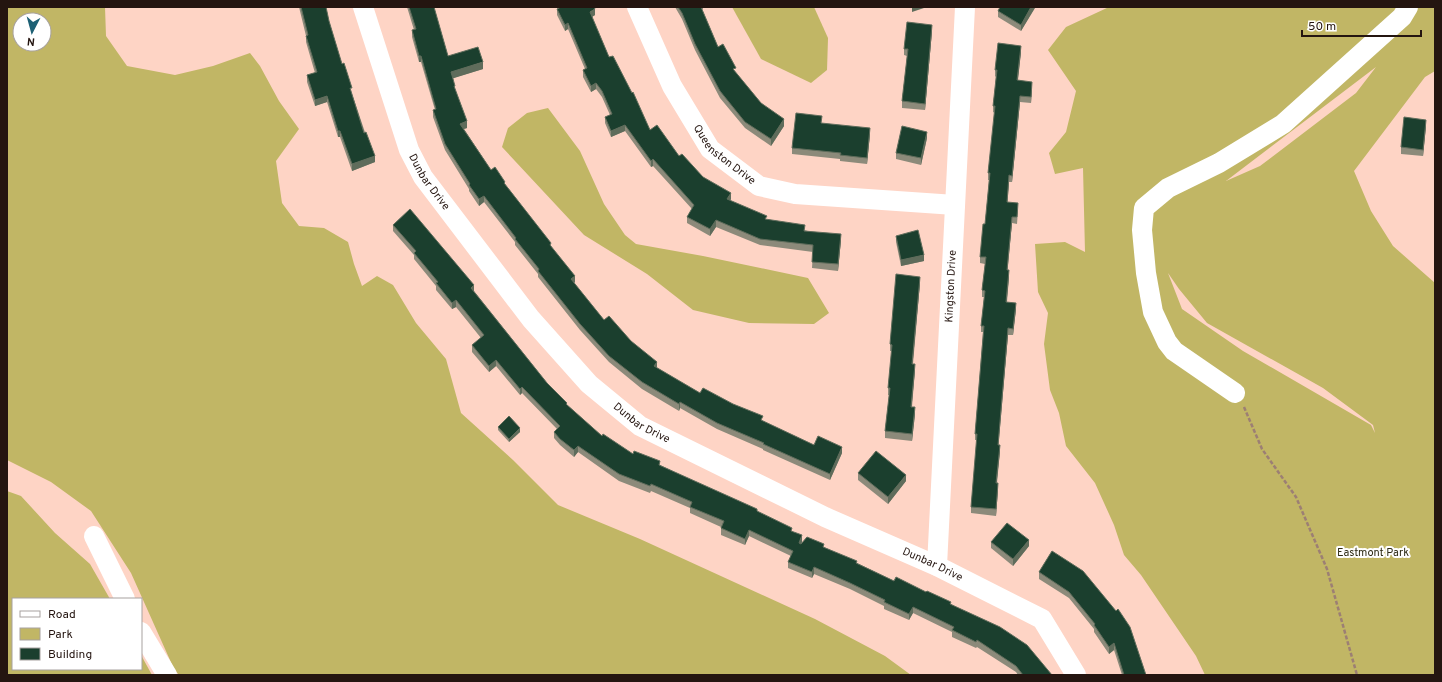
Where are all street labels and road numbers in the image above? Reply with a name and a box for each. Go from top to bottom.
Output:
street label: Queenston Drive [690,122,758,188]
street label: Dunbar Drive [405,151,453,213]
street label: Kingston Drive [942,250,960,323]
street label: Dunbar Drive [610,400,672,447]
street label: Dunbar Drive [900,545,965,585]

